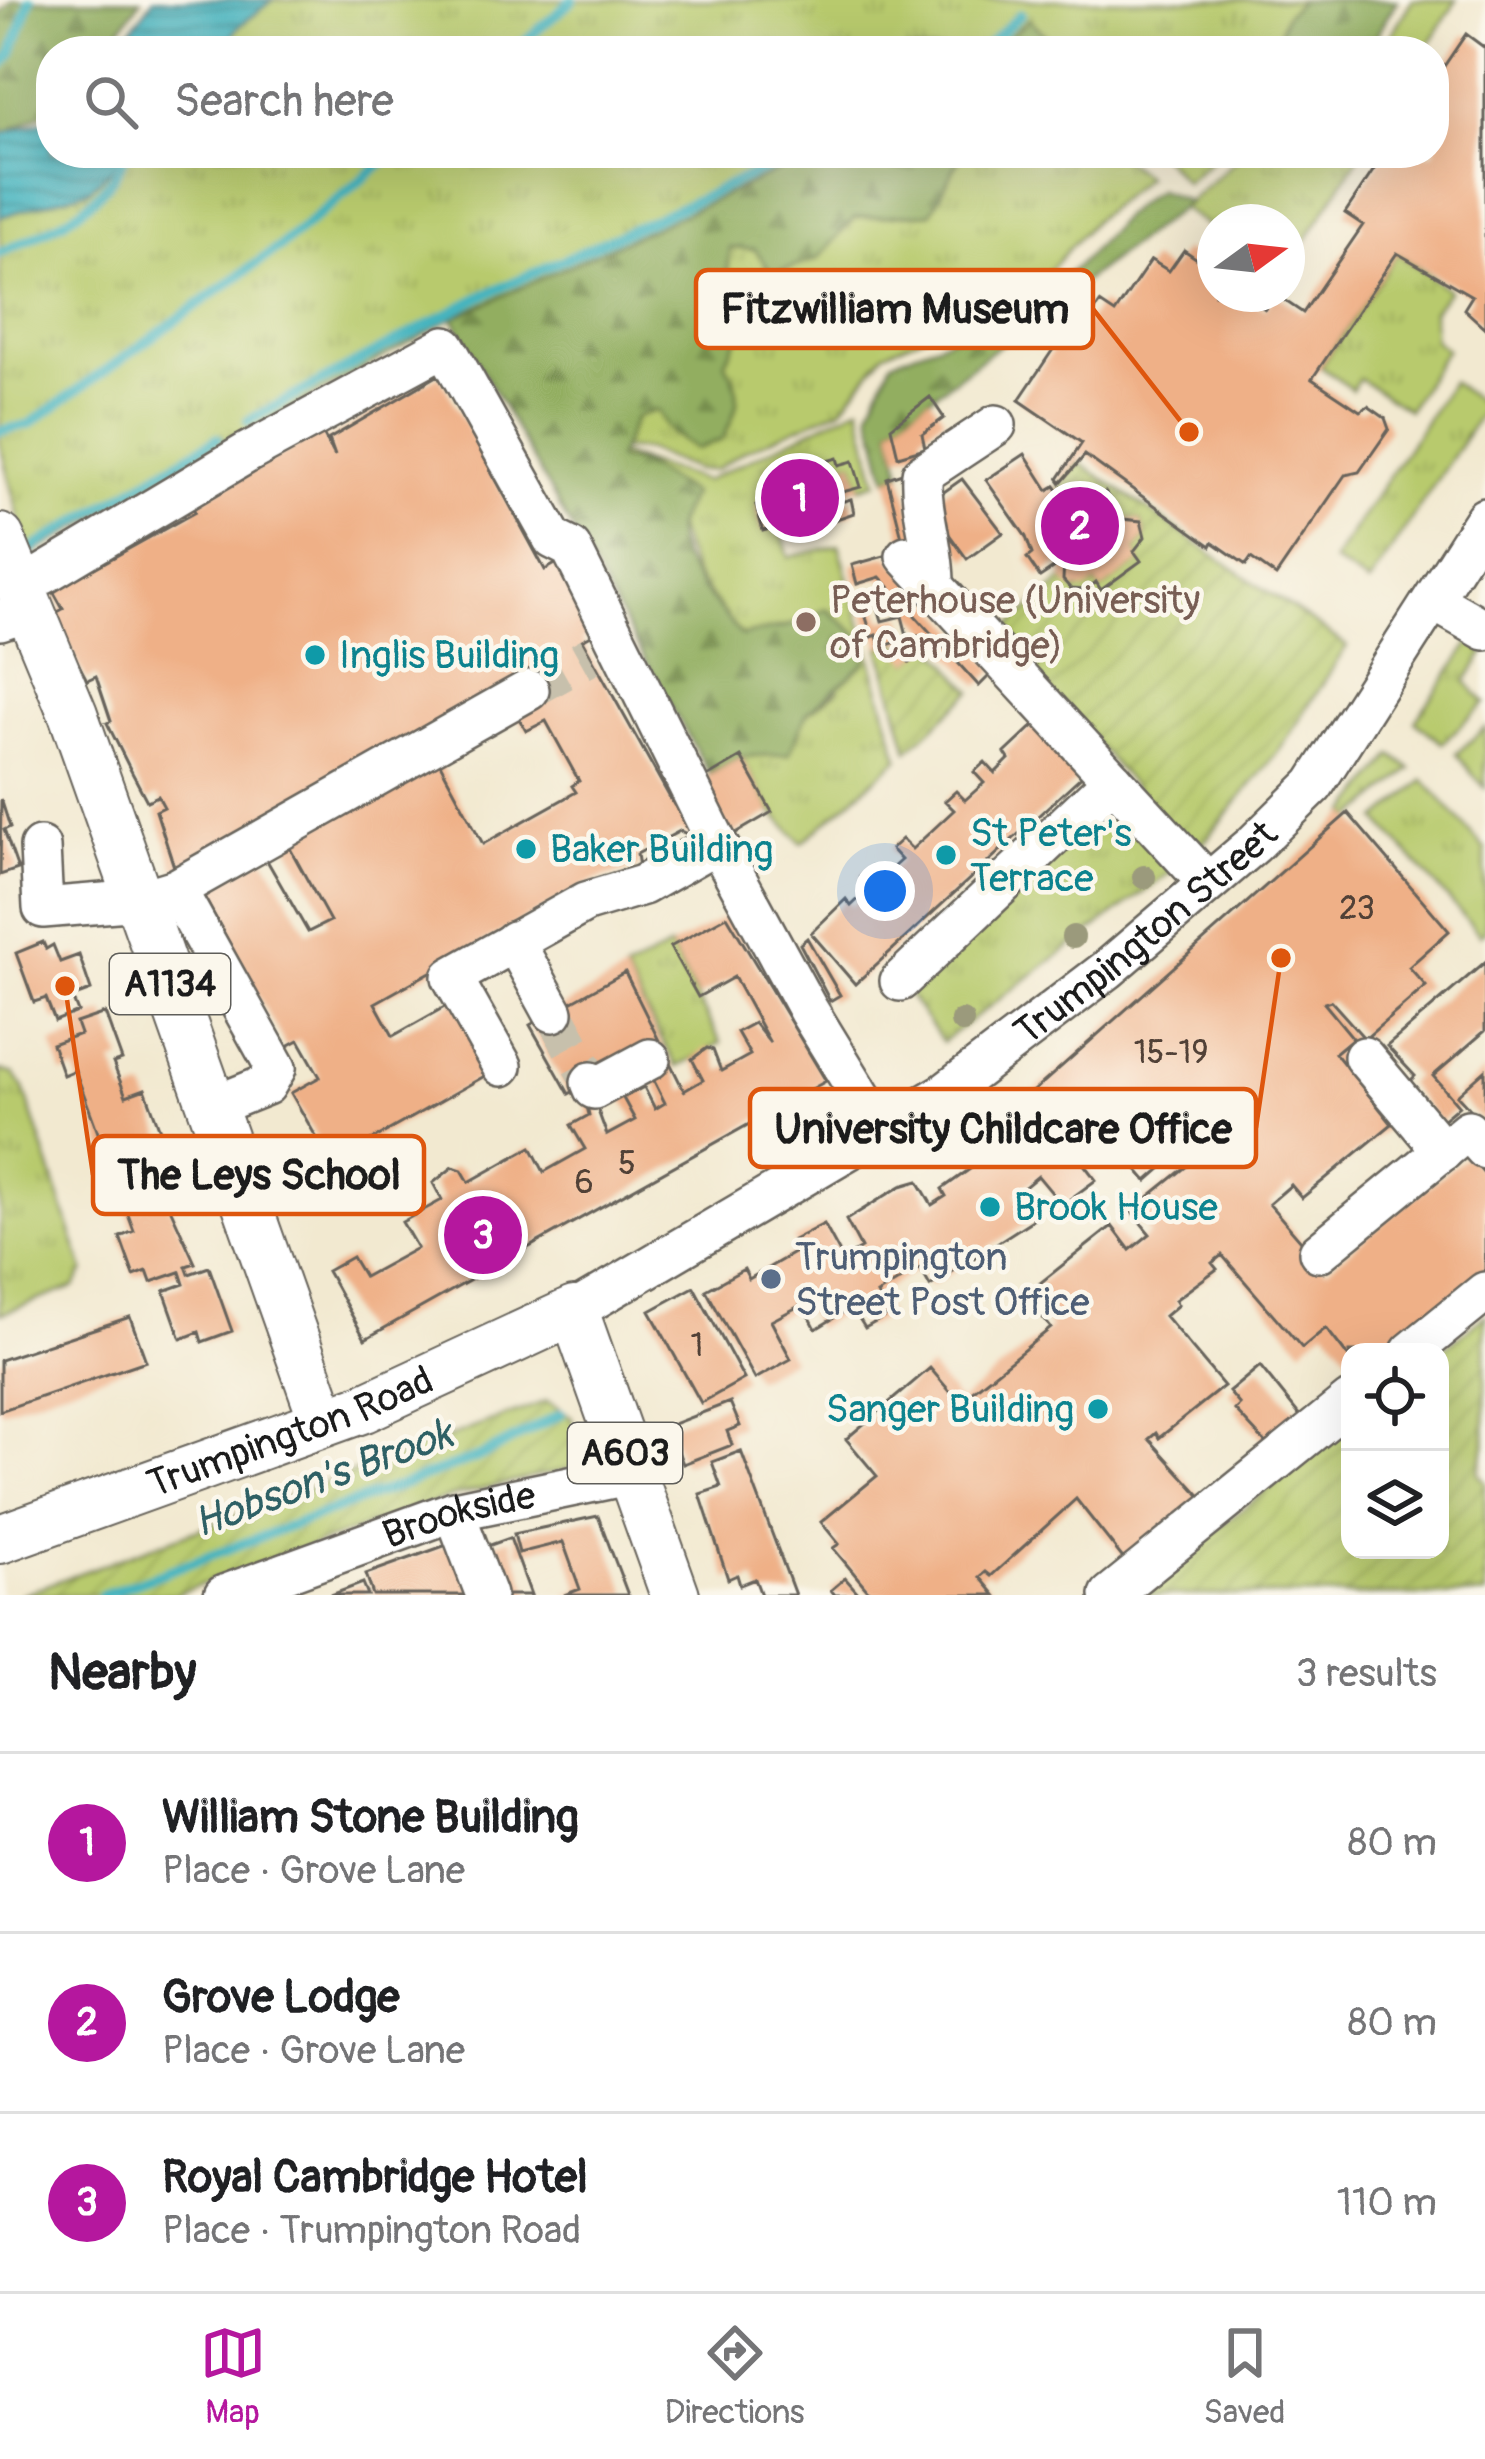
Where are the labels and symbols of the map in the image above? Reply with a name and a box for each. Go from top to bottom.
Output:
north arrow [1197,204,1305,312]
callout: Fitzwilliam Museum [696,270,1093,348]
text: Fitzwilliam Museum [721,284,1069,336]
pin: 1 [761,453,839,543]
pin: 2 [1041,481,1119,571]
place label: Peterhouse (University of Cambridge) [830,576,1200,670]
marker: Peterhouse (University of Cambridge) [793,609,819,635]
place label: Inglis Building [339,631,559,680]
marker: Inglis Building [302,642,328,668]
place label: St Peter's Terrace [970,809,1132,903]
street label: Trumpington Street [1004,810,1288,1056]
place label: Baker Building [550,825,773,874]
marker: Baker Building [513,836,539,862]
marker: St Peter's Terrace [933,842,959,868]
your location [855,861,915,921]
house number: 23 [1339,888,1375,929]
road number: A1134 [110,954,230,1014]
house number: 15-19 [1134,1032,1208,1073]
callout: University Childcare Office [750,1089,1256,1167]
text: University Childcare Office [774,1104,1233,1156]
callout: The Leys School [93,1136,424,1214]
house number: 5 [618,1143,636,1184]
text: The Leys School [117,1150,401,1202]
house number: 6 [574,1162,594,1203]
place label: Brook House [1014,1183,1218,1232]
pin: 3 [444,1190,522,1280]
marker: Brook House [977,1194,1003,1220]
place label: Trumpington Street Post Office [795,1233,1090,1327]
marker: Trumpington Street Post Office [758,1266,784,1292]
house number: 1 [691,1325,703,1366]
street label: Trumpington Road [140,1355,441,1509]
place label: Sanger Building [826,1385,1074,1434]
marker: Sanger Building [1085,1396,1111,1422]
water label: Hobson's Brook [187,1407,463,1550]
road number: A603 [568,1423,682,1483]
street label: Brookside [376,1470,540,1559]

